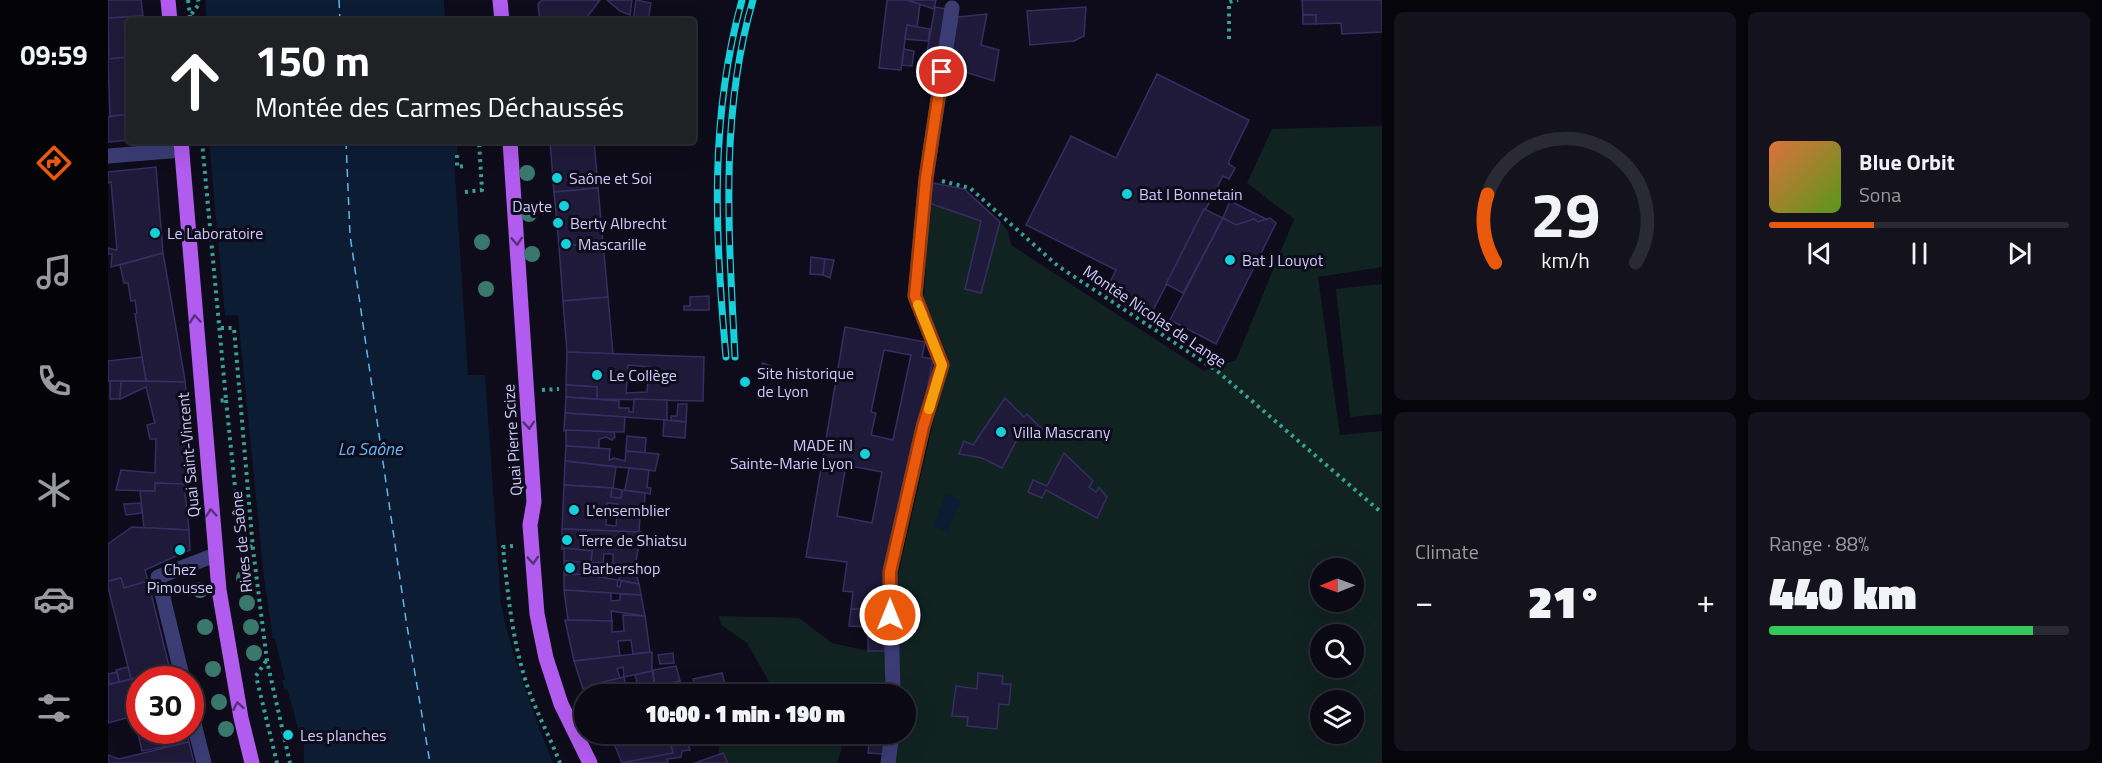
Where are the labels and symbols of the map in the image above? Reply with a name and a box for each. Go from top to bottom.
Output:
pin [916,46,967,97]
place label: Saône et Soi [569,166,652,190]
marker: Saône et Soi [550,171,564,185]
place label: Bat I Bonnetain [1139,182,1243,206]
marker: Bat I Bonnetain [1120,187,1134,201]
place label: Dayte [512,194,552,218]
marker: Dayte [557,199,571,213]
place label: Berty Albrecht [570,211,667,235]
marker: Berty Albrecht [551,216,565,230]
place label: Le Laboratoire [167,221,263,245]
marker: Le Laboratoire [148,226,162,240]
place label: Mascarille [578,232,646,256]
one-way arrow [510,237,523,246]
marker: Mascarille [559,237,573,251]
place label: Bat J Louyot [1242,248,1324,272]
marker: Bat J Louyot [1223,253,1237,267]
street label: Montée Nicolas de Lange [1078,259,1232,373]
one-way arrow [189,314,202,323]
place label: Site historique de Lyon [757,361,854,403]
place label: Le Collège [609,363,677,387]
marker: Le Collège [590,368,604,382]
marker: Site historique de Lyon [738,375,752,389]
street label: Quai Pierre Scize [496,383,528,497]
street label: Quai Saint-Vincent [171,391,205,518]
place label: Villa Mascrany [1013,420,1111,444]
one-way arrow [522,421,535,430]
marker: Villa Mascrany [994,425,1008,439]
place label: MADE iN Sainte-Marie Lyon [730,433,853,475]
water label: La Saône [338,435,404,462]
marker: MADE iN Sainte-Marie Lyon [858,447,872,461]
street label: Rives de Saône [224,490,258,594]
place label: L'ensemblier [586,498,671,522]
marker: L'ensemblier [567,503,581,517]
one-way arrow [205,509,218,518]
place label: Terre de Shiatsu [579,528,687,552]
marker: Terre de Shiatsu [560,533,574,547]
marker: Chez Pimousse [173,543,187,557]
one-way arrow [526,555,539,564]
place label: Barbershop [582,556,660,580]
place label: Chez Pimousse [147,557,213,599]
north arrow [1310,558,1364,612]
marker: Barbershop [563,561,577,575]
position arrow [858,583,922,647]
speed limit sign: 30 [126,666,204,744]
one-way arrow [233,701,245,711]
place label: Les planches [300,723,386,747]
marker: Les planches [281,728,295,742]

